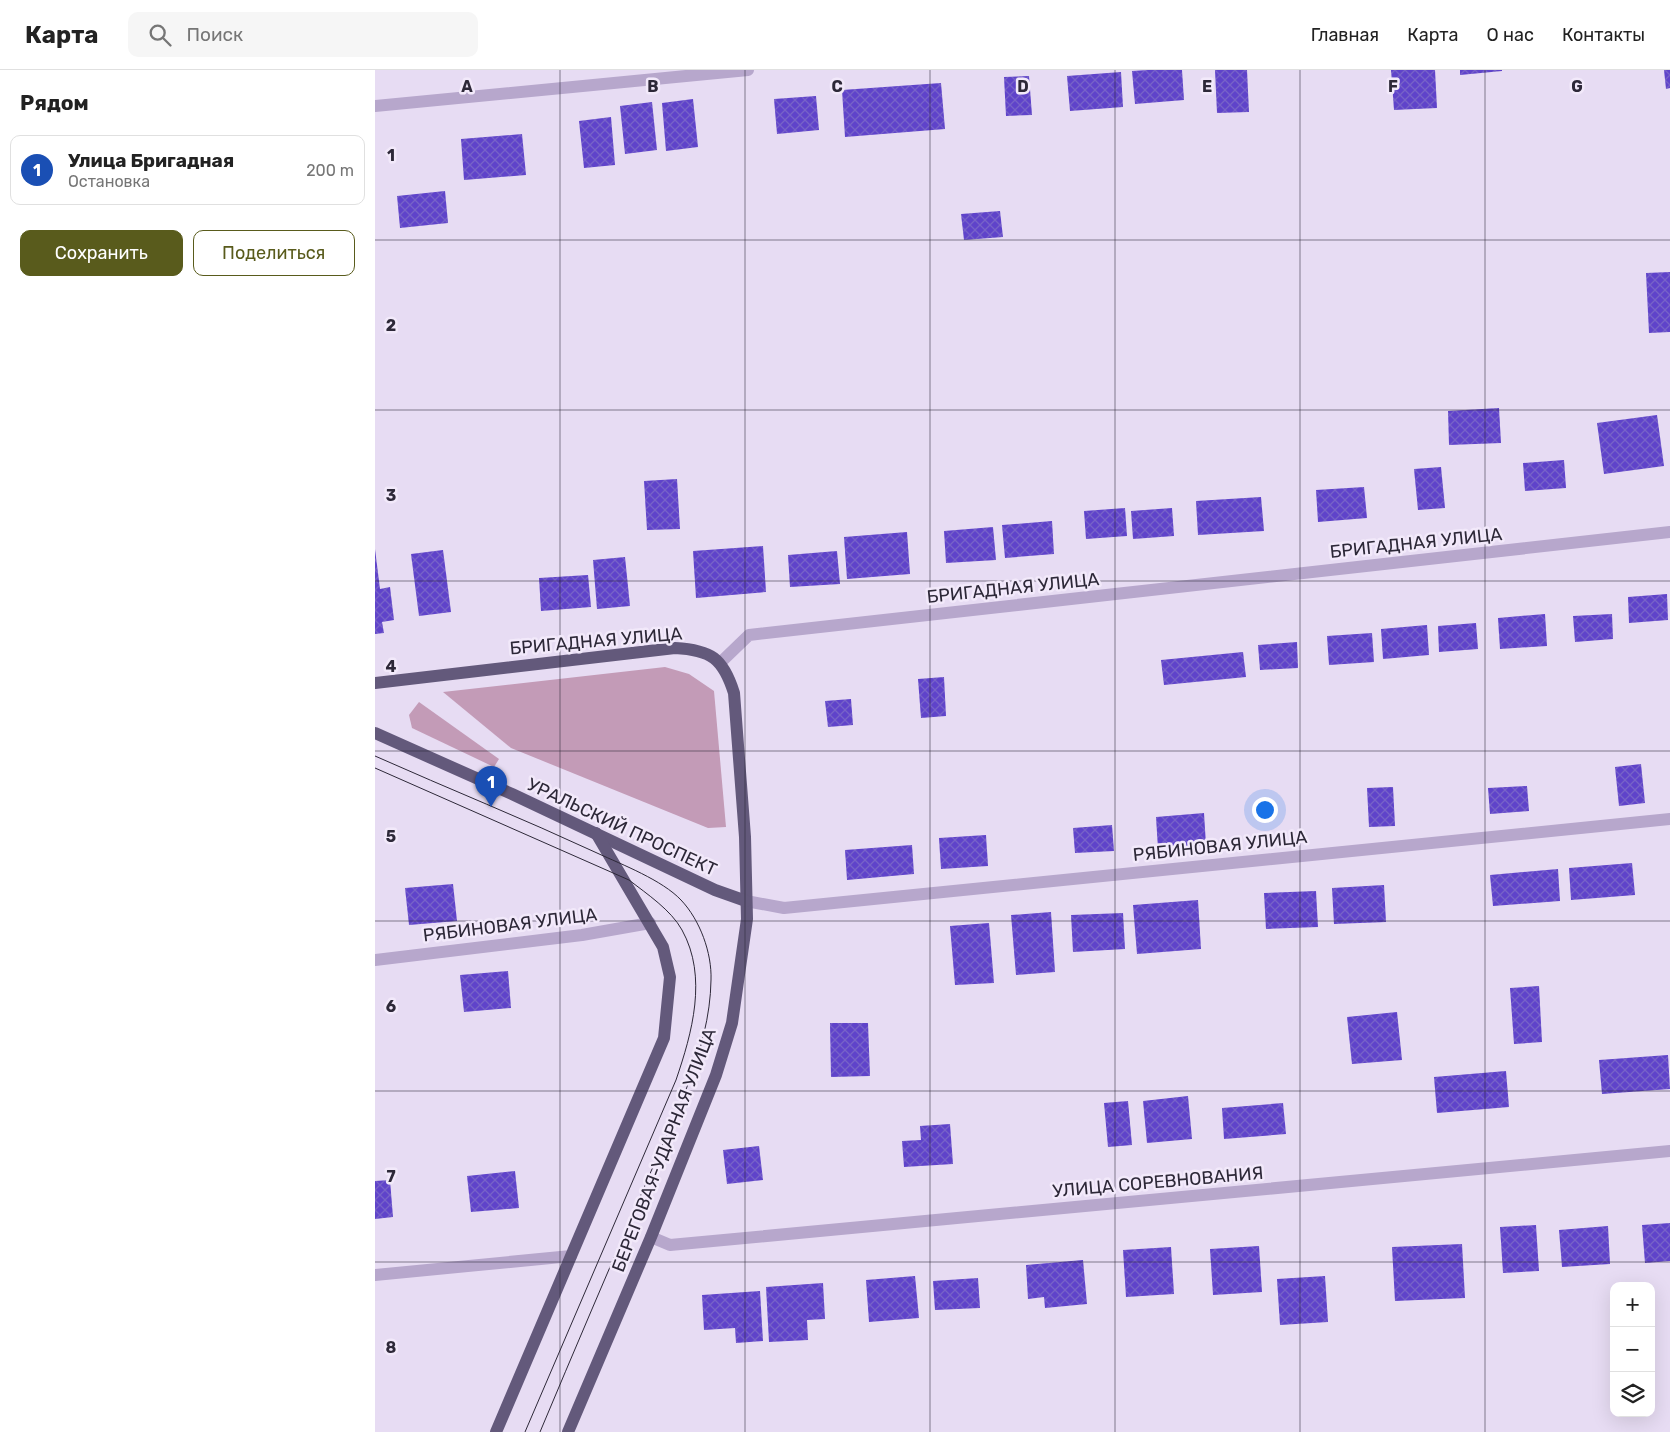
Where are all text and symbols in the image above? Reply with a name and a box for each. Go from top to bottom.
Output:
search box [128,12,478,57]
text: Карта [25,21,98,49]
icon: search [146,21,174,49]
text: Поиск [186,23,243,46]
text: Главная [1311,24,1379,46]
text: Карта [1407,24,1459,46]
text: О нас [1487,24,1534,46]
text: Контакты [1562,24,1645,46]
text: A [461,77,473,96]
text: B [647,77,659,96]
text: C [831,77,843,96]
text: D [1017,77,1029,96]
text: E [1202,77,1212,96]
text: F [1388,77,1398,96]
text: G [1571,77,1583,96]
text: Рядом [20,90,89,115]
text: 1 [387,146,395,165]
text: Улица Бригадная [68,149,234,172]
text: 1 [33,161,41,180]
text: 200 m [306,161,354,180]
text: Остановка [68,172,150,191]
button: Сохранить [20,230,183,276]
button: Поделиться [193,230,355,276]
text: 2 [386,316,396,335]
text: 3 [386,486,396,505]
street label: БРИГАДНАЯ УЛИЦА [1329,523,1503,563]
street label: БРИГАДНАЯ УЛИЦА [926,568,1100,608]
street label: БРИГАДНАЯ УЛИЦА [509,622,683,660]
text: 4 [386,657,397,676]
pin: 1 [475,766,507,807]
street label: УРАЛЬСКИЙ ПРОСПЕКТ [524,773,720,881]
your location [1252,797,1278,823]
street label: РЯБИНОВАЯ УЛИЦА [1132,826,1308,866]
text: 5 [386,827,396,846]
street label: РЯБИНОВАЯ УЛИЦА [422,903,598,947]
text: 6 [386,997,396,1016]
street label: БЕРЕГОВАЯ-УДАРНАЯ УЛИЦА [607,1025,721,1275]
street label: УЛИЦА СОРЕВНОВАНИЯ [1052,1162,1264,1202]
text: 7 [386,1167,396,1186]
map controls [1610,1282,1655,1417]
button: + [1610,1282,1655,1327]
button: − [1610,1327,1655,1372]
text: 8 [386,1338,397,1357]
button: layers [1610,1372,1655,1417]

